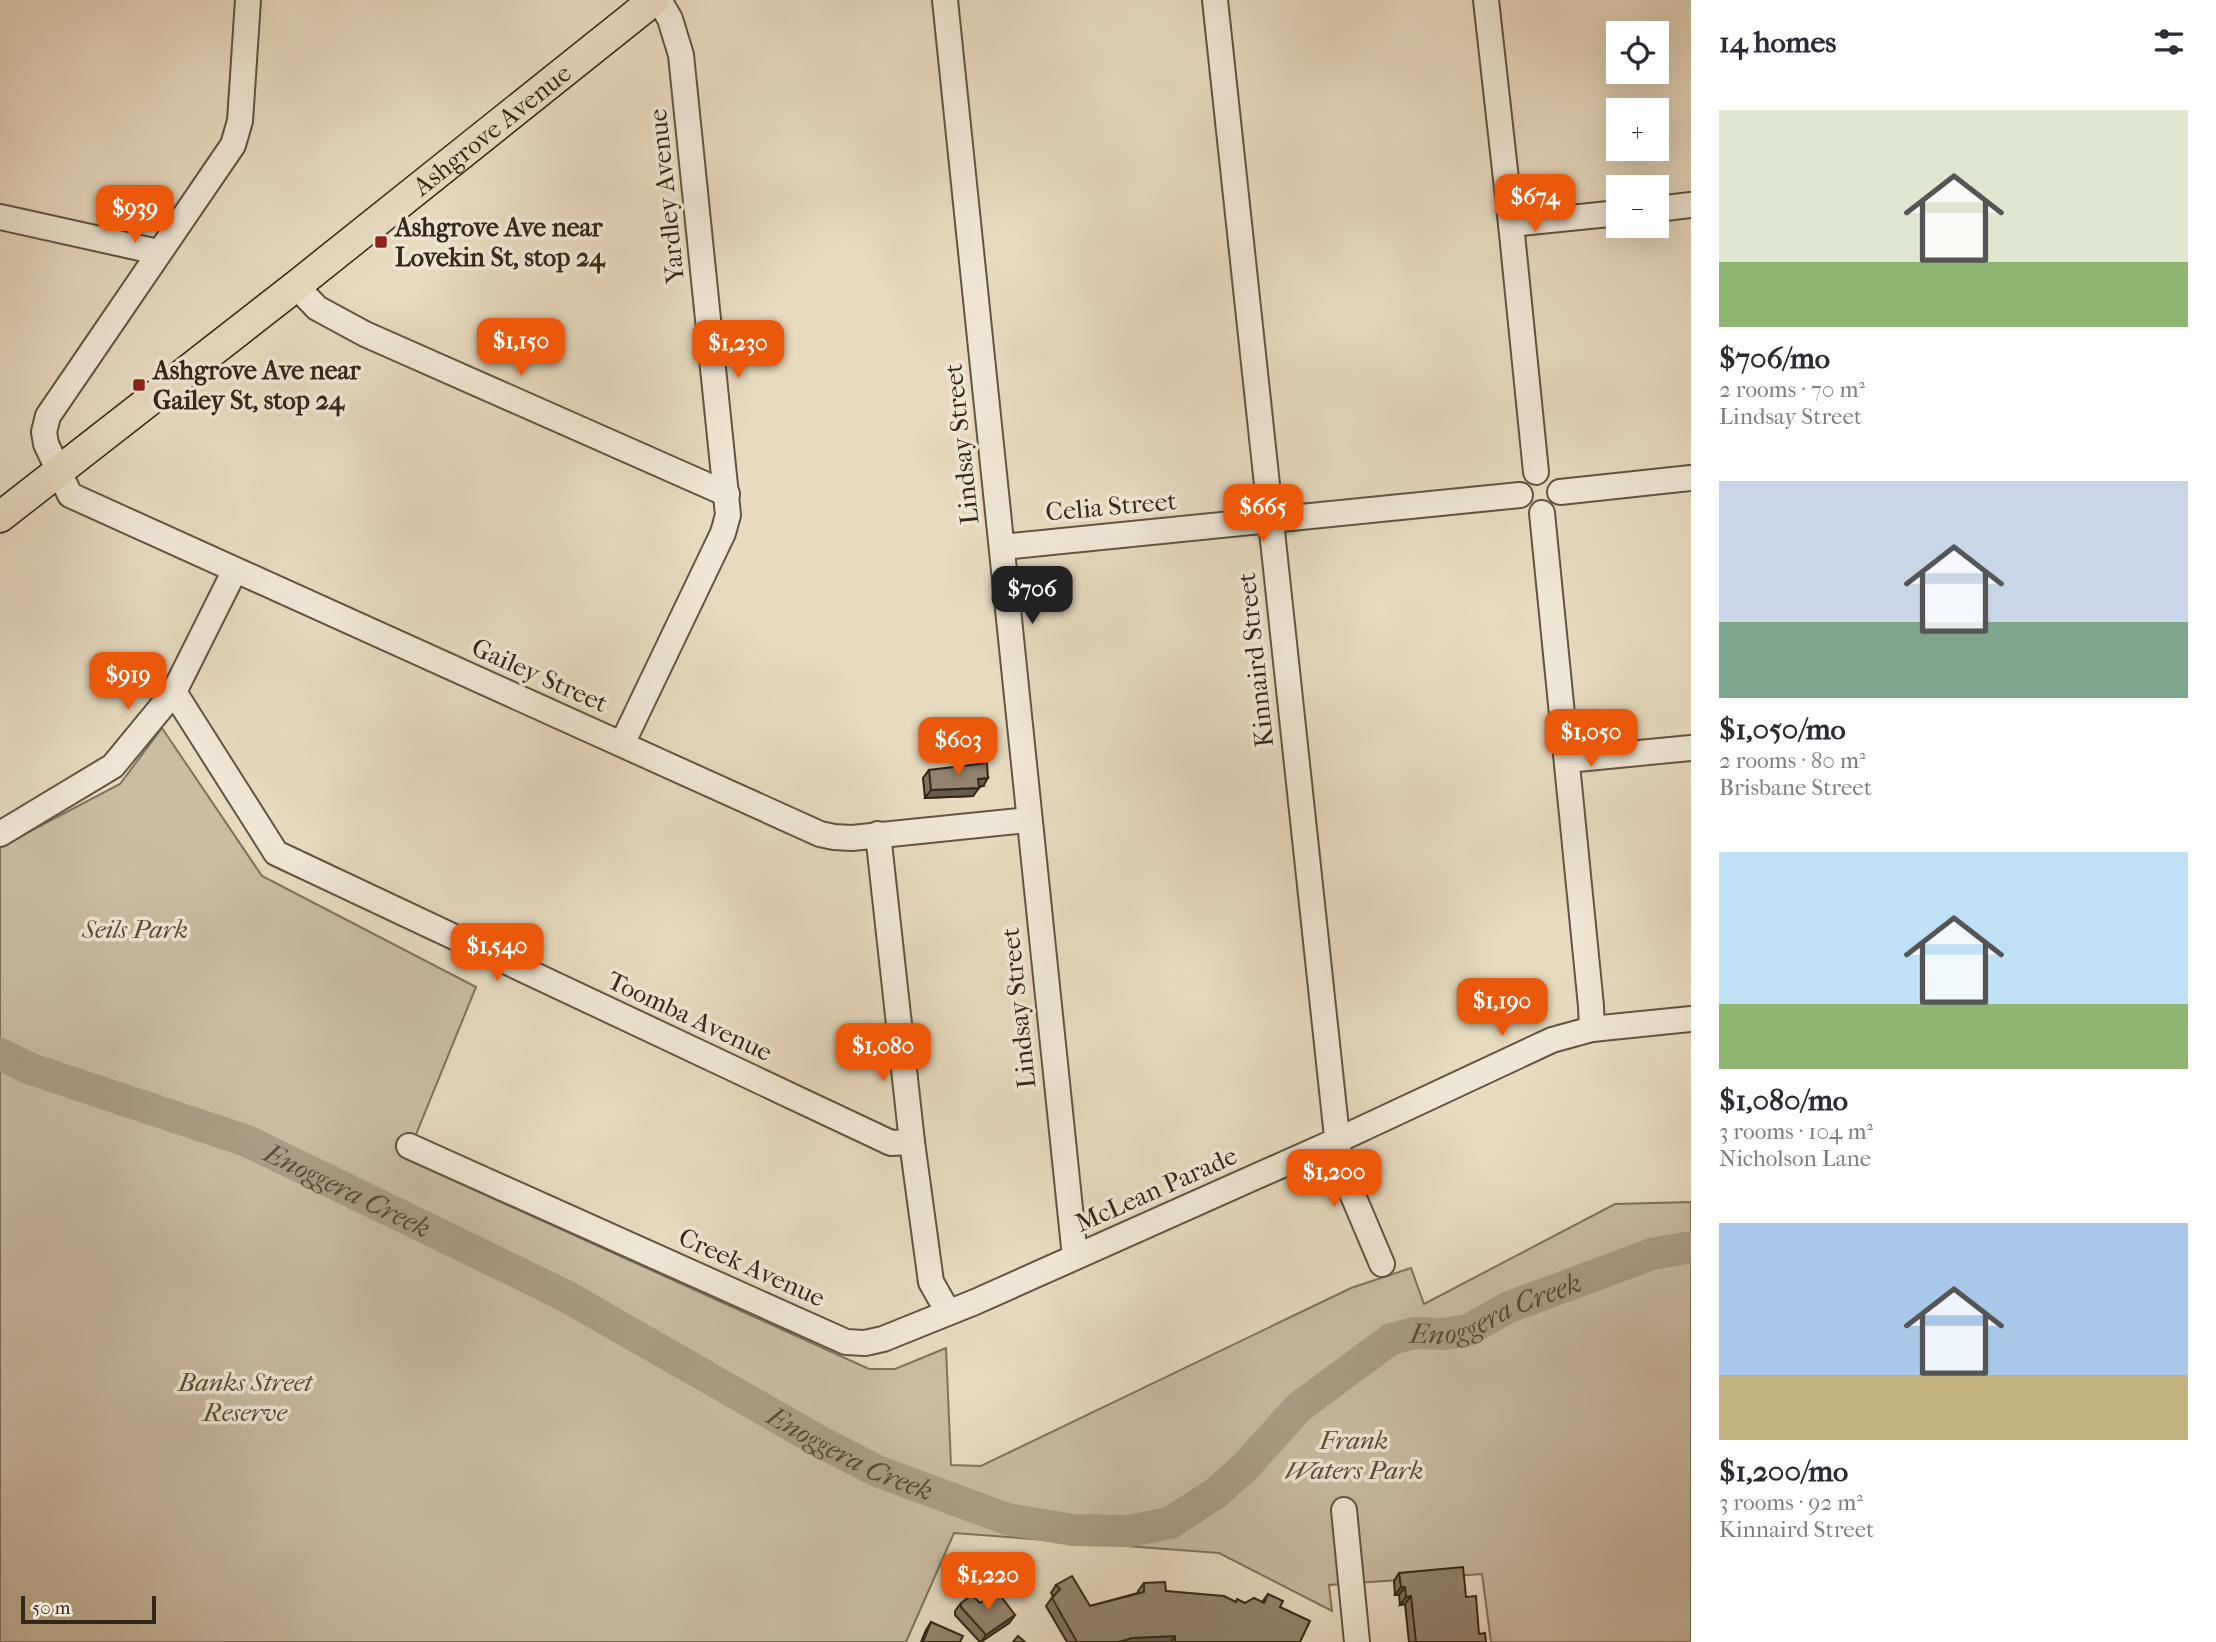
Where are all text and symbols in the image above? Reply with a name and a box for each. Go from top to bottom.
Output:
map controls [1606,21,1669,238]
button: locate [1606,21,1669,84]
icon: filters [2150,23,2188,61]
text: 14 homes [1719,25,1836,60]
street label: Ashgrove Avenue [406,57,577,203]
button: + [1606,98,1669,161]
street label: Yardley Avenue [642,107,691,286]
icon: home [1891,155,2017,281]
pin: $674 [1494,174,1576,234]
button: − [1606,175,1669,238]
text: $674 [1510,183,1560,210]
pin: $939 [94,186,176,245]
text: $939 [112,194,158,221]
place label: Ashgrove Ave near Lovekin St, stop 24 [393,212,606,274]
marker: Ashgrove Ave near Lovekin St, stop 24 [373,234,389,250]
pin: $1,150 [464,318,578,378]
pin: $1,230 [681,320,795,380]
text: $1,150 [493,327,549,354]
text: $1,230 [708,329,768,356]
text: $706/mo [1719,341,1830,376]
place label: Ashgrove Ave near Gailey St, stop 24 [151,355,362,417]
street label: Lindsay Street [938,361,985,526]
text: 2 rooms · 70 m² [1719,376,1865,403]
marker: Ashgrove Ave near Gailey St, stop 24 [131,377,147,393]
text: Lindsay Street [1719,403,1862,430]
pin: $665 [1222,484,1304,544]
street label: Celia Street [1044,485,1179,528]
text: $665 [1239,493,1287,520]
icon: home [1891,526,2017,652]
pin: $706 [991,566,1073,626]
street label: Kinnaird Street [1231,570,1280,749]
text: $706 [1008,575,1056,602]
street label: Gailey Street [467,632,613,720]
pin: $919 [87,652,169,712]
text: $919 [106,661,151,688]
pin: $1,050 [1534,710,1648,769]
text: $1,050/mo [1719,712,1846,747]
pin: $603 [917,718,999,777]
text: $1,050 [1561,718,1621,745]
text: $603 [934,726,982,753]
text: 2 rooms · 80 m² [1719,747,1866,774]
text: Brisbane Street [1719,774,1872,801]
icon: home [1891,897,2017,1023]
park label: Seils Park [81,914,188,945]
pin: $1,540 [440,923,554,983]
street label: Lindsay Street [995,925,1042,1090]
text: $1,540 [467,932,527,959]
street label: Toomba Avenue [603,965,777,1068]
pin: $1,190 [1445,978,1559,1038]
text: $1,190 [1473,987,1531,1014]
pin: $1,080 [826,1024,940,1083]
text: $1,080 [852,1032,914,1059]
text: $1,080/mo [1719,1083,1848,1118]
text: 3 rooms · 104 m² [1719,1118,1873,1145]
water label: Enoggera Creek [257,1135,436,1245]
street label: McLean Parade [1071,1140,1242,1239]
text: Nicholson Lane [1719,1145,1871,1172]
pin: $1,200 [1277,1150,1391,1209]
text: $1,200 [1303,1158,1365,1185]
street label: Creek Avenue [674,1221,830,1314]
water label: Enoggera Creek [1407,1266,1586,1351]
icon: home [1891,1268,2017,1394]
park label: Banks Street Reserve [176,1367,314,1428]
water label: Enoggera Creek [759,1398,938,1507]
park label: Frank Waters Park [1285,1425,1423,1486]
text: $1,200/mo [1719,1454,1848,1489]
text: 3 rooms · 92 m² [1719,1489,1863,1516]
text: Kinnaird Street [1719,1516,1874,1543]
pin: $1,220 [931,1552,1045,1612]
text: $1,220 [957,1561,1019,1588]
scale bar [21,1593,156,1625]
text: 50 m [32,1597,71,1619]

